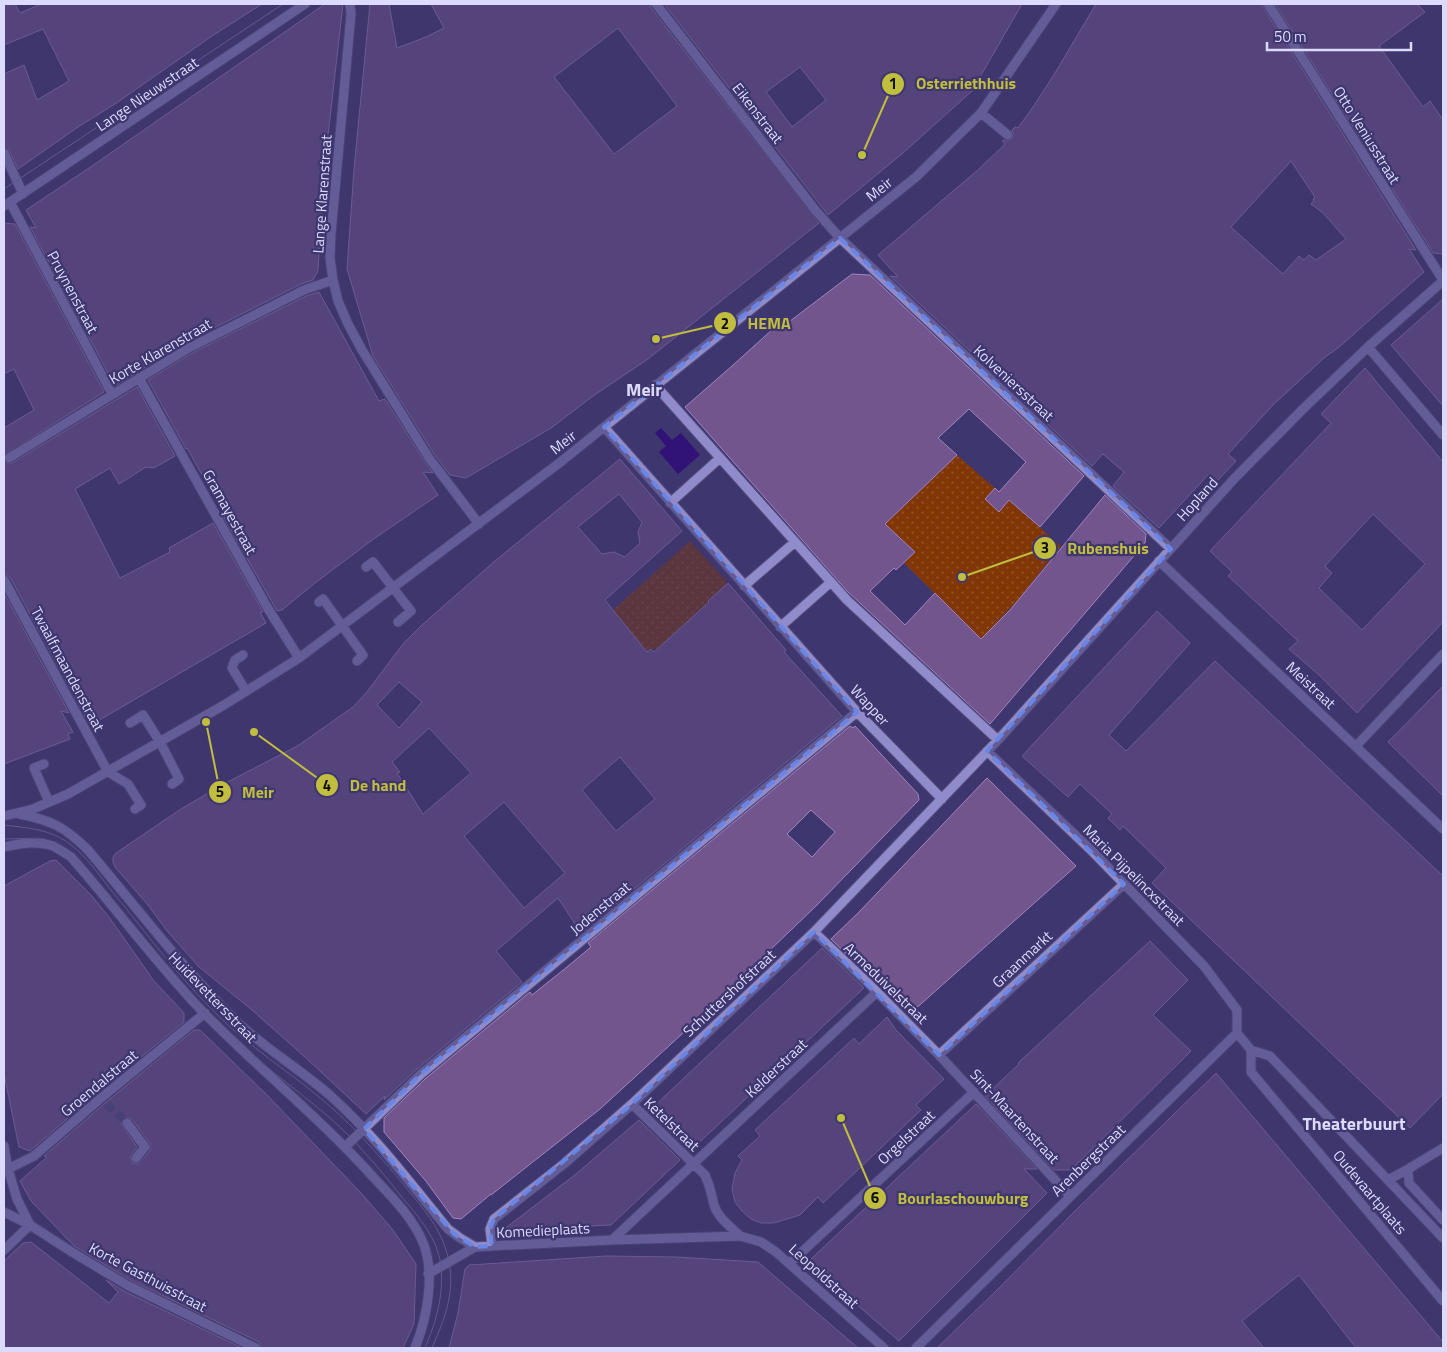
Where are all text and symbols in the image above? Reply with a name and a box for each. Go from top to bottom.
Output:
scale bar [1267,20,1411,52]
text: 50 m [1274,25,1307,48]
street label: Lange Nieuwstraat [91,51,204,137]
callout: Osterriethhuis [881,68,1026,99]
text: Osterriethhuis [916,71,1016,95]
text: 1 [889,72,897,95]
street label: Eikenstraat [727,78,790,149]
street label: Otto Veniusstraat [1328,82,1407,189]
street label: Lange Klarenstraat [306,133,338,254]
street label: Meir [861,171,897,207]
street label: Pruynenstraat [42,247,105,338]
callout: HEMA [713,308,801,339]
text: HEMA [747,311,791,335]
street label: Korte Klarenstraat [104,312,216,390]
text: 2 [721,312,729,335]
street label: Kolveniersstraat [968,339,1060,427]
district label: Meir [626,376,662,403]
street label: Meir [545,424,581,460]
street label: Gramayestraat [197,465,263,559]
street label: Hopland [1171,472,1223,526]
callout: Rubenshuis [1032,532,1159,563]
text: 3 [1041,536,1049,559]
text: Rubenshuis [1067,536,1149,560]
street label: Twaalfmaandenstraat [25,602,111,736]
street label: Meistraat [1281,656,1342,715]
street label: Wapper [845,679,895,731]
callout: De hand [314,770,416,801]
text: De hand [350,773,406,797]
text: 4 [323,774,331,797]
callout: Meir [207,777,284,808]
text: 5 [216,780,224,803]
text: Meir [242,780,274,804]
street label: Maria Pijpelincxstraat [1078,819,1191,932]
street label: Jodenstraat [564,875,636,940]
street label: Graanmarkt [987,924,1058,993]
street label: Armeduivelstraat [839,937,934,1030]
street label: Schuttershofstraat [677,943,781,1042]
street label: Huidevettersstraat [163,946,263,1048]
street label: Kelderstraat [740,1033,813,1103]
street label: Groendalstraat [55,1043,143,1122]
street label: Sint-Maartenstraat [965,1063,1066,1169]
street label: Ketelstraat [639,1091,706,1157]
street label: Orgelstraat [872,1104,941,1170]
district label: Theaterbuurt [1302,1110,1406,1137]
street label: Arenbergstraat [1046,1118,1131,1201]
street label: Oudevaartplaats [1328,1145,1412,1239]
callout: Bourlaschouwburg [862,1183,1038,1214]
text: 6 [871,1186,879,1209]
text: Bourlaschouwburg [898,1186,1029,1210]
street label: Komedieplaats [496,1216,590,1244]
street label: Korte Gasthuisstraat [85,1236,212,1318]
street label: Leopoldstraat [784,1238,865,1314]

